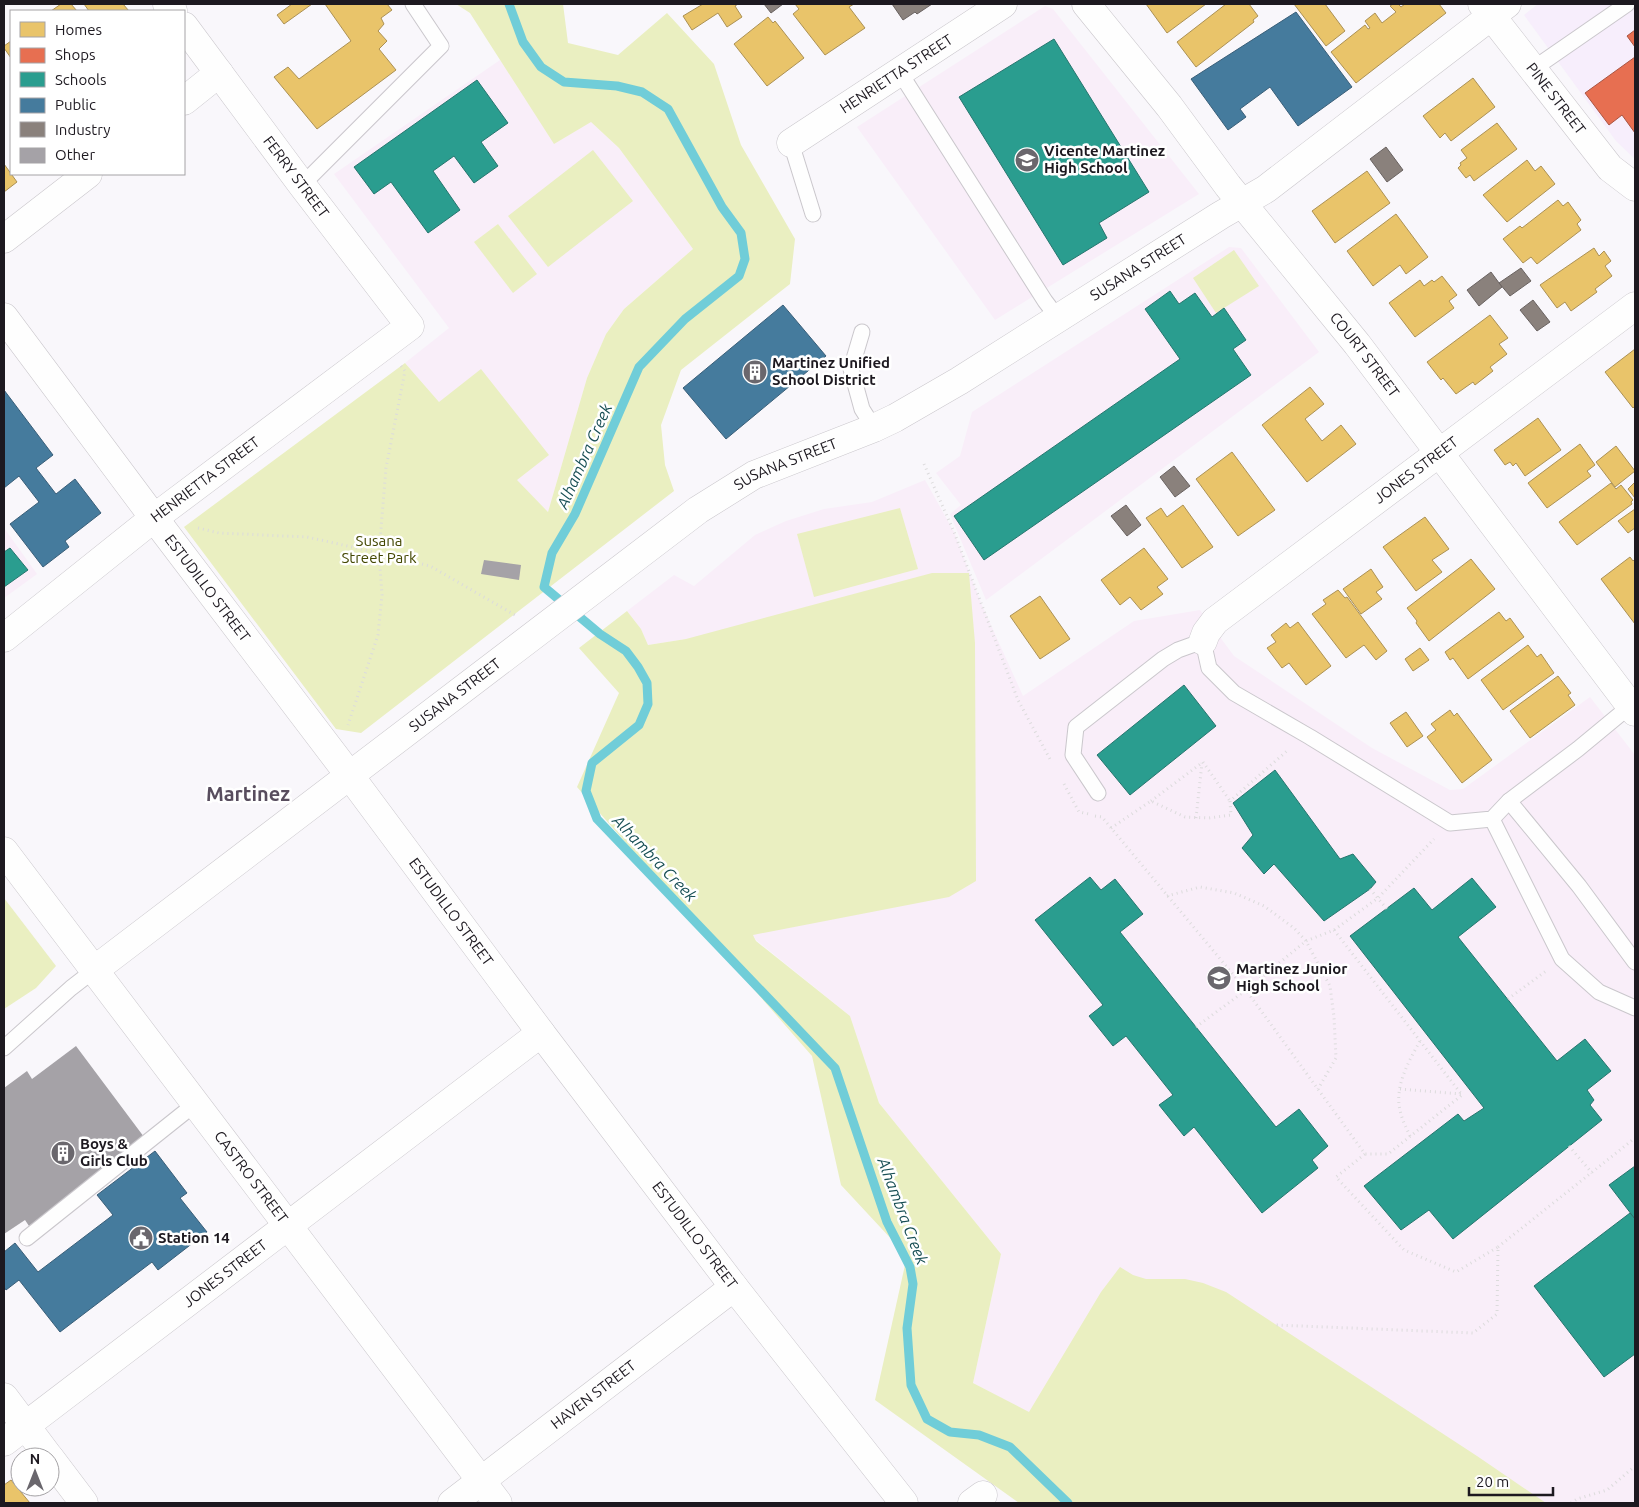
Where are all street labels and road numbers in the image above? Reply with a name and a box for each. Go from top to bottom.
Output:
street label: HENRIETTA STREET [836,30,956,117]
street label: PINE STREET [1523,59,1590,138]
street label: FERRY STREET [260,133,333,221]
street label: SUSANA STREET [1087,230,1190,304]
street label: COURT STREET [1327,309,1403,401]
street label: JONES STREET [1371,432,1462,507]
street label: HENRIETTA STREET [147,433,263,525]
street label: SUSANA STREET [731,434,840,493]
street label: ESTUDILLO STREET [162,531,254,645]
street label: SUSANA STREET [406,654,504,735]
street label: ESTUDILLO STREET [406,854,497,969]
street label: CASTRO STREET [211,1127,292,1227]
street label: ESTUDILLO STREET [649,1178,742,1292]
street label: JONES STREET [180,1236,270,1310]
street label: HAVEN STREET [547,1356,639,1432]

